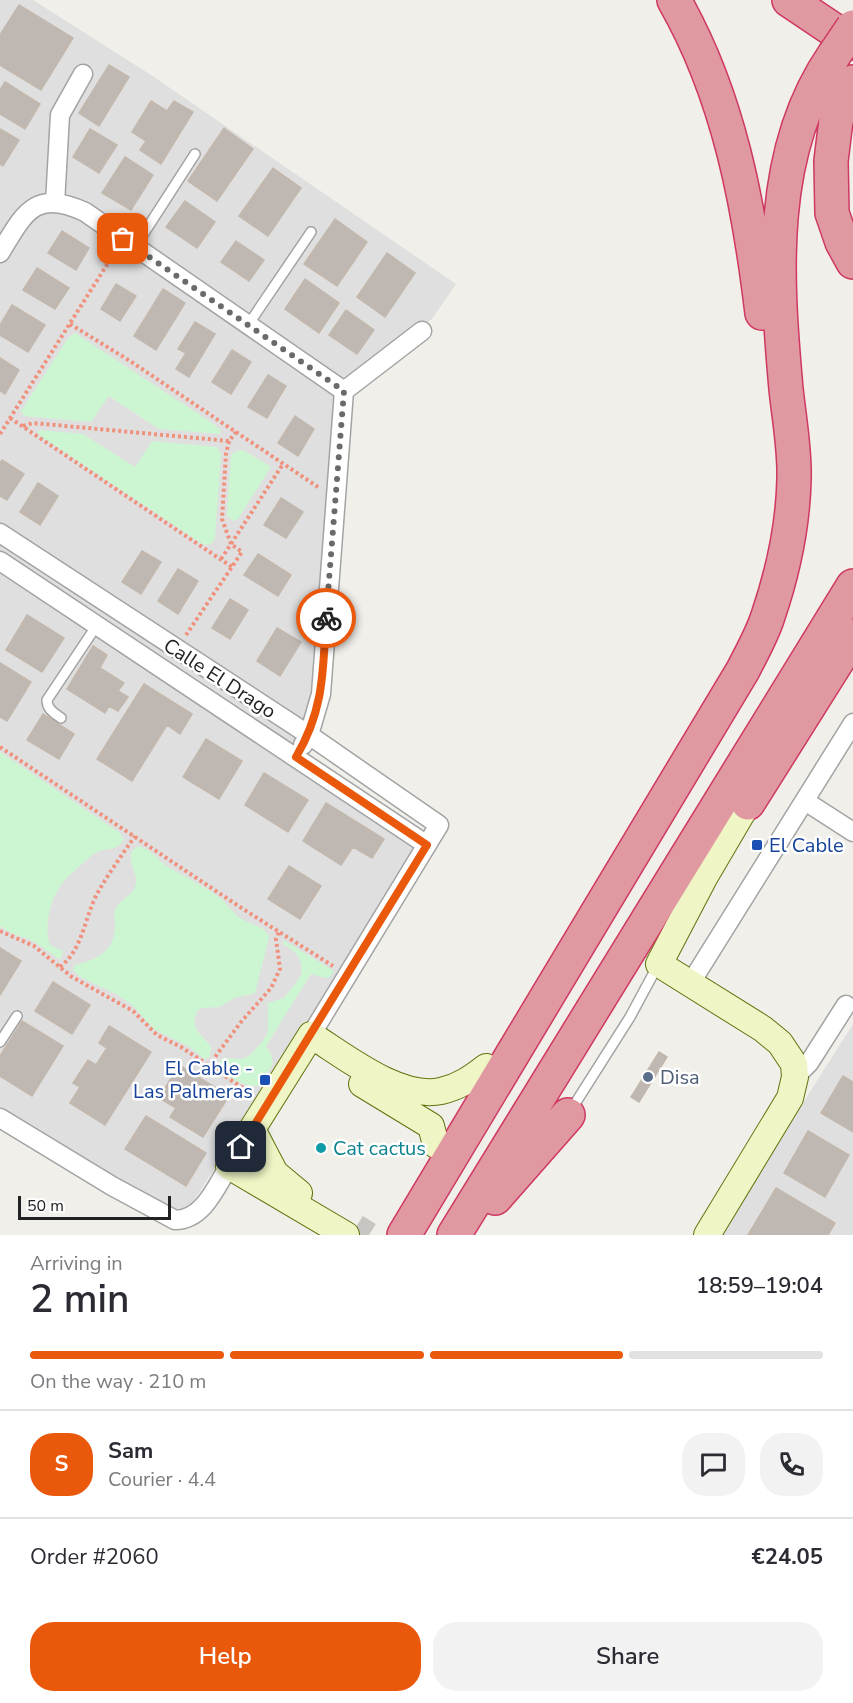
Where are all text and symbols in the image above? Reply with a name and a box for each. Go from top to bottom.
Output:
pin [97,213,148,264]
icon: bag [106,222,139,255]
courier [296,588,356,648]
icon: bike [310,602,343,635]
street label: Calle El Drago [158,632,281,725]
place label: El Cable [769,832,844,859]
marker: El Cable [750,838,764,852]
place label: El Cable - Las Palmeras [133,1055,253,1105]
place label: Disa [660,1064,700,1091]
marker: Disa [641,1070,655,1084]
marker: El Cable - Las Palmeras [258,1073,272,1087]
pin [215,1121,266,1172]
icon: home [224,1130,257,1163]
place label: Cat cactus [333,1135,426,1162]
marker: Cat cactus [314,1141,328,1155]
scale bar [18,1193,171,1220]
text: 50 m [27,1195,64,1217]
text: Arriving in [30,1250,123,1277]
text: 18:59–19:04 [696,1271,823,1301]
text: 2 min [30,1273,129,1326]
text: On the way · 210 m [30,1368,206,1395]
button: chat [682,1433,745,1496]
button: phone [760,1433,823,1496]
text: Sam [108,1436,153,1466]
text: S [55,1449,68,1479]
text: Courier · 4.4 [108,1466,216,1493]
text: Order #2060 [30,1542,159,1572]
text: €24.05 [752,1542,823,1572]
button: Help [30,1622,421,1691]
button: Share [433,1622,823,1691]

